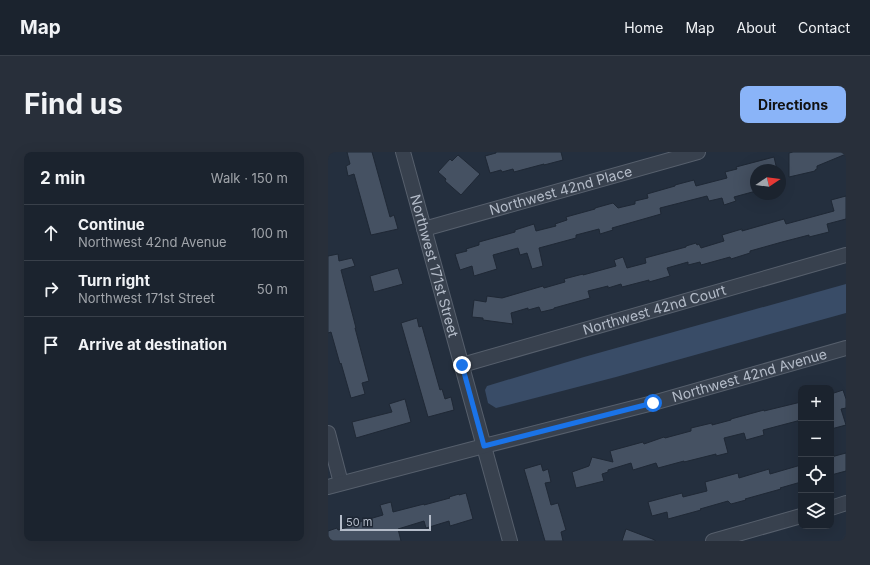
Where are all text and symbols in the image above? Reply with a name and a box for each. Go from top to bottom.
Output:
text: Map [20,16,61,39]
text: Home [624,19,663,36]
text: Map [685,19,715,36]
text: About [737,19,776,36]
text: Contact [798,19,850,36]
button: Directions [740,86,846,123]
text: Find us [24,87,123,121]
street label: Northwest 42nd Place [487,162,634,218]
north arrow [750,164,786,200]
text: 2 min [40,168,85,188]
text: Walk · 150 m [211,170,288,186]
street label: Northwest 171st Street [407,192,463,339]
text: Continue [78,215,145,234]
icon: ahead [40,222,62,244]
text: 100 m [251,225,288,241]
text: Northwest 42nd Avenue [78,234,227,250]
text: Turn right [78,271,150,290]
icon: right [40,278,62,300]
text: 50 m [257,281,288,297]
street label: Northwest 42nd Court [581,281,728,338]
text: Northwest 171st Street [78,290,215,306]
icon: arrive [40,334,62,356]
text: Arrive at destination [78,335,227,354]
street label: Northwest 42nd Avenue [670,345,829,405]
route end [453,356,471,374]
map controls [798,385,834,529]
button: + [798,385,834,421]
route start [644,394,662,412]
button: − [798,421,834,457]
button: locate [798,457,834,493]
button: layers [798,493,834,529]
scale bar [340,513,431,532]
text: 50 m [346,515,372,529]

